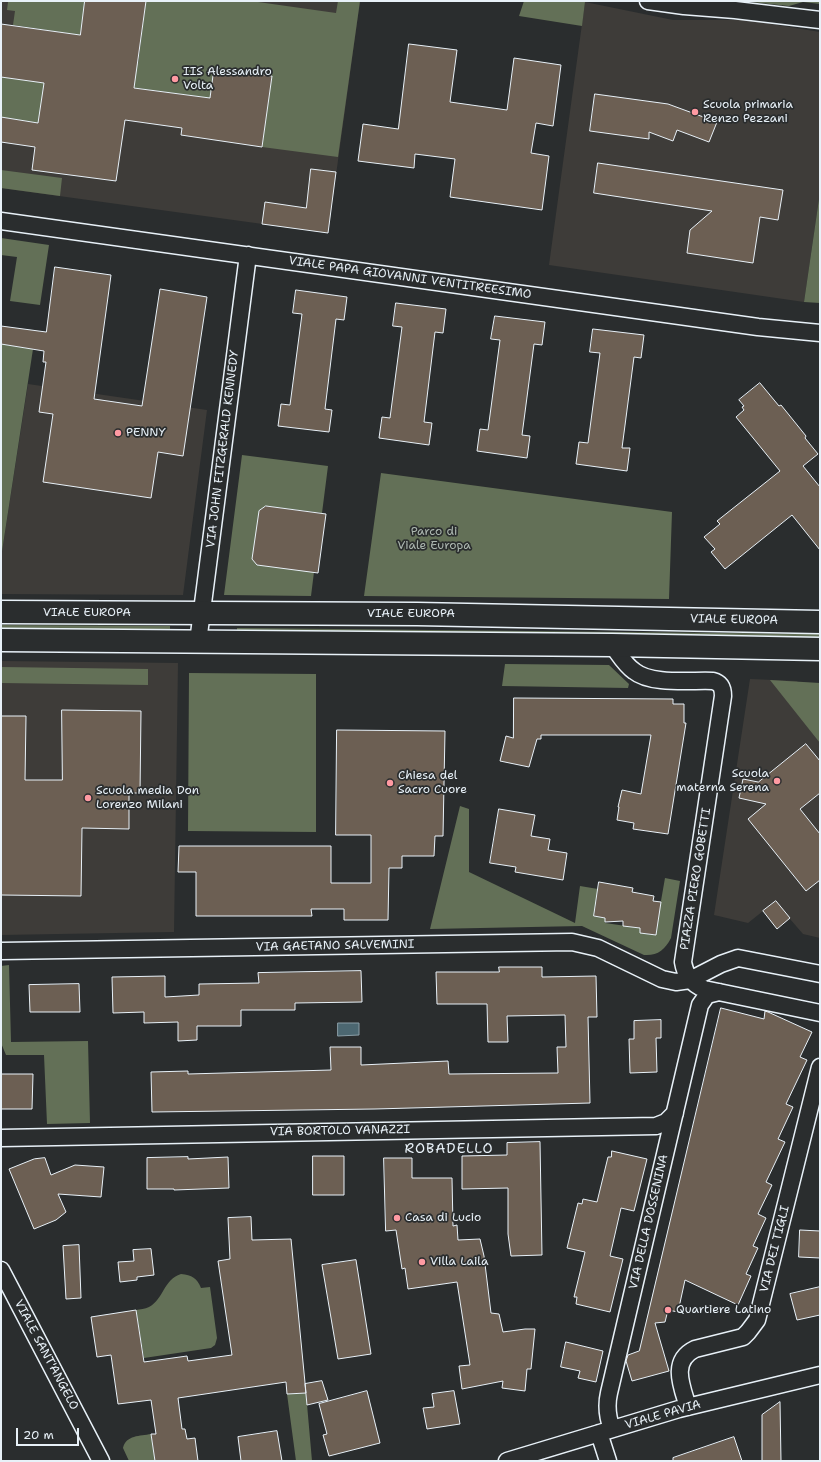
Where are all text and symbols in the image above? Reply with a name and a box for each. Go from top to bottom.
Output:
place label: IIS Alessandro Volta [183,65,272,93]
marker: IIS Alessandro Volta [170,74,180,84]
place label: Scuola primaria Renzo Pezzani [703,98,793,126]
marker: Scuola primaria Renzo Pezzani [690,107,700,117]
street label: VIALE PAPA GIOVANNI VENTITREESIMO [288,254,532,302]
street label: VIA JOHN FITZGERALD KENNEDY [204,349,242,549]
place label: PENNY [126,426,166,440]
marker: PENNY [113,428,123,438]
park label: Parco di Viale Europa [397,525,471,553]
street label: VIALE EUROPA [43,606,131,620]
street label: VIALE EUROPA [367,607,455,621]
street label: VIALE EUROPA [690,612,778,628]
place label: Scuola materna Serena [676,767,769,795]
place label: Chiesa del Sacro Cuore [398,769,467,797]
marker: Scuola materna Serena [772,776,782,786]
marker: Chiesa del Sacro Cuore [385,778,395,788]
place label: Scuola media Don Lorenzo Milani [96,784,199,812]
marker: Scuola media Don Lorenzo Milani [83,793,93,803]
street label: PIAZZA PIERO GOBETTI [678,807,714,951]
street label: VIA GAETANO SALVEMINI [256,937,414,955]
street label: VIA BORTOLO VANAZZI [270,1123,410,1139]
district label: ROBADELLO [404,1141,494,1157]
street label: VIA DELLA DOSSENINA [626,1153,672,1291]
street label: VIA DEI TIGLI [757,1204,793,1294]
place label: Casa di Lucio [405,1211,481,1225]
marker: Casa di Lucio [392,1213,402,1223]
place label: Villa Laila [430,1255,488,1269]
marker: Villa Laila [417,1257,427,1267]
street label: VIALE SANT'ANGELO [11,1297,81,1413]
place label: Quartiere Latino [676,1303,771,1317]
marker: Quartiere Latino [663,1305,673,1315]
street label: VIALE PAVIA [623,1397,703,1433]
scale bar [18,1420,81,1446]
text: 20 m [23,1427,54,1443]

